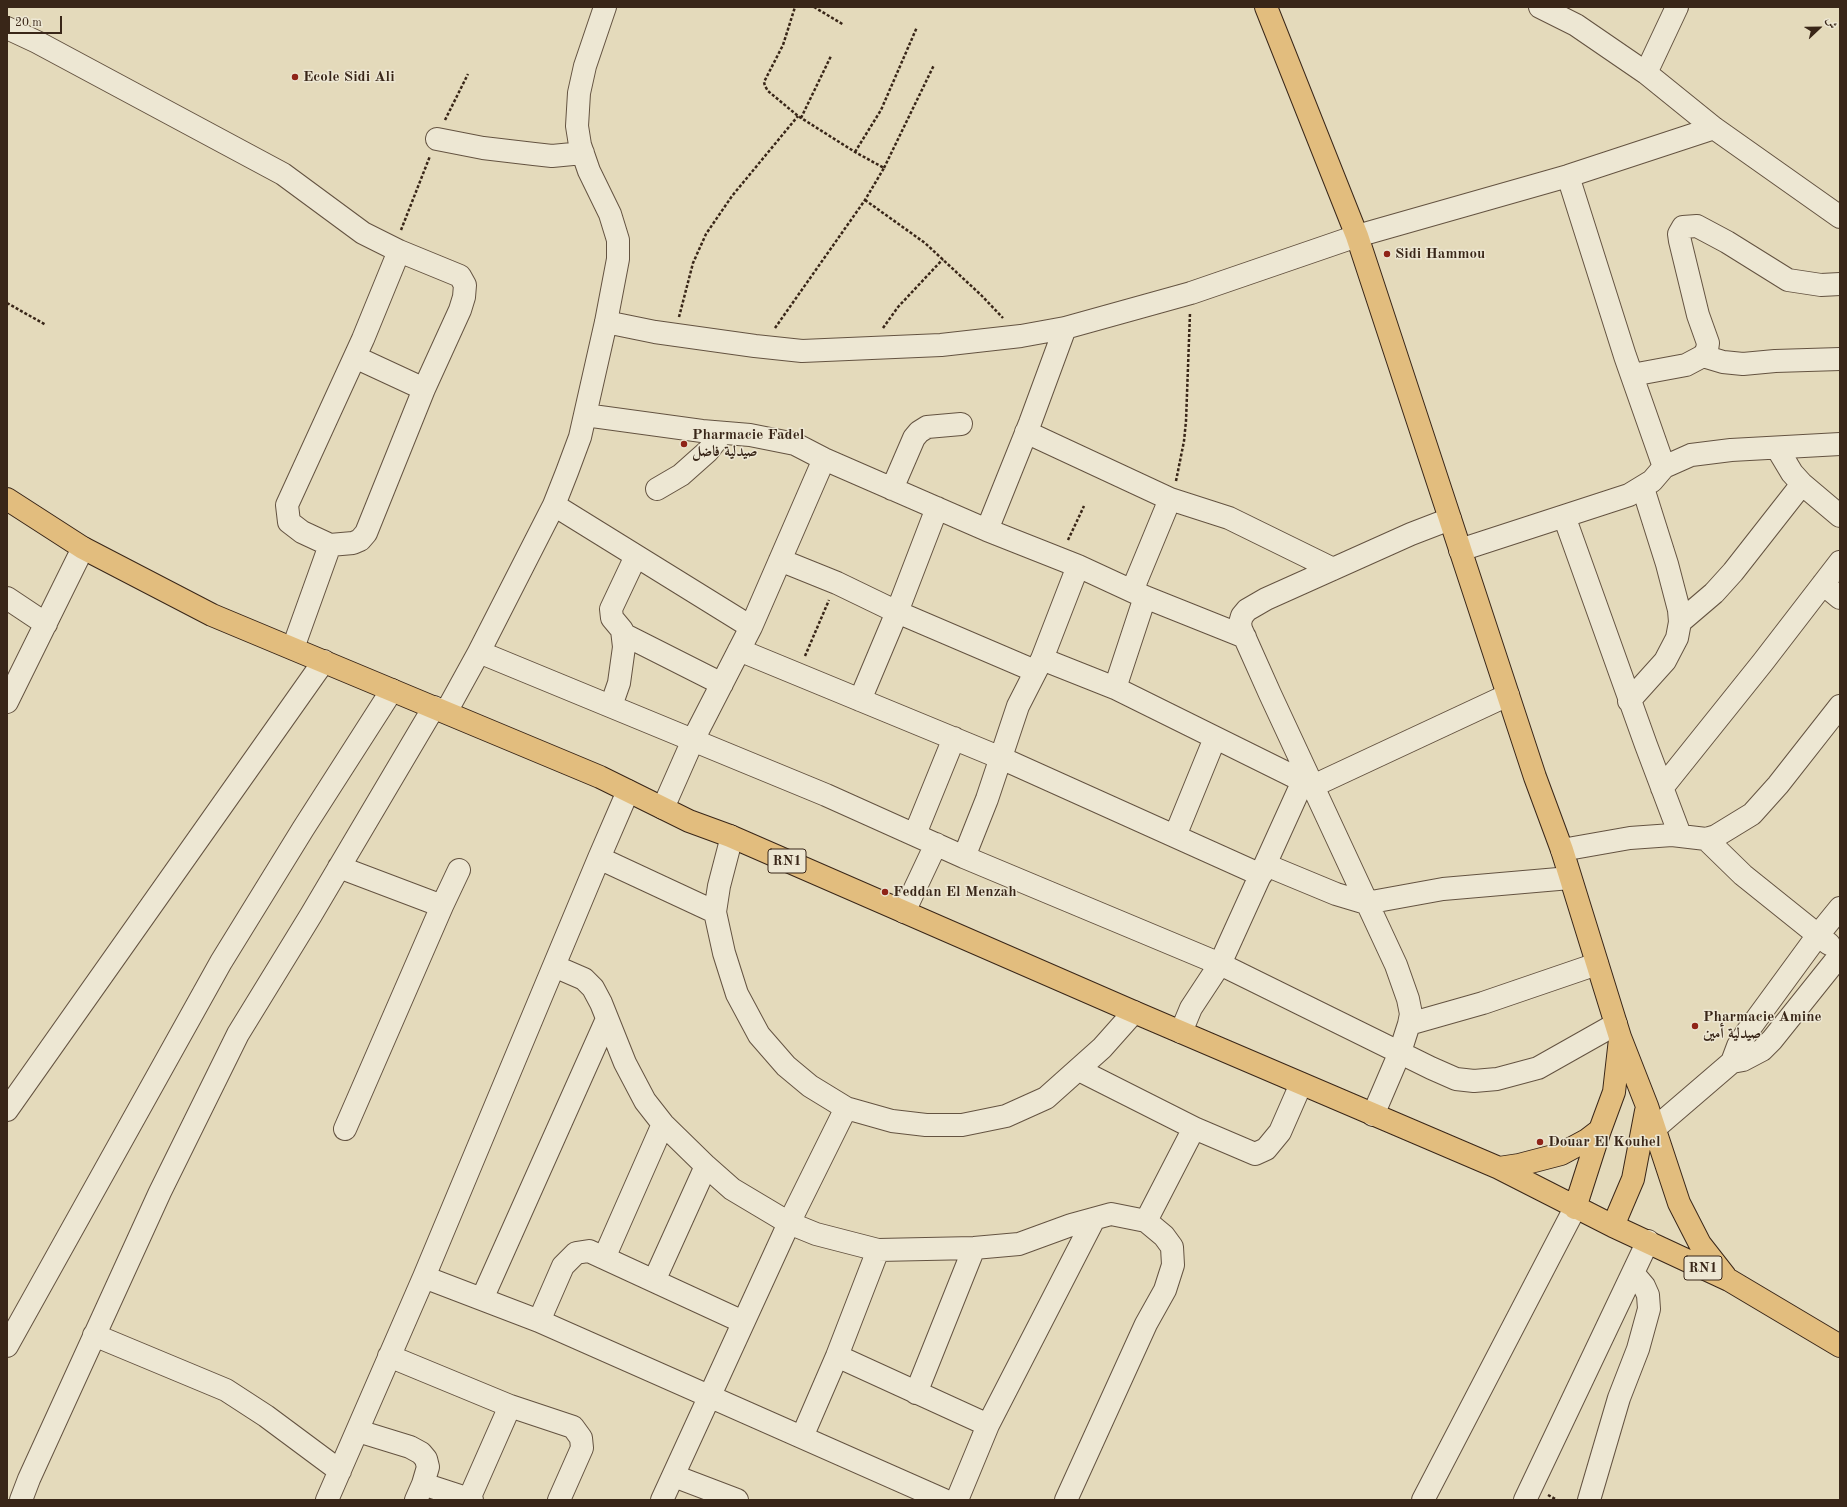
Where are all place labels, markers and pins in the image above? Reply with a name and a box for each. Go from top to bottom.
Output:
place label: Ecole Sidi Ali [303,68,395,86]
marker: Ecole Sidi Ali [290,72,300,82]
place label: Sidi Hammou [1395,245,1485,263]
marker: Sidi Hammou [1382,249,1392,259]
place label: Pharmacie Fadel صيدلية فاضل [692,426,804,461]
marker: Pharmacie Fadel صيدلية فاضل [679,439,689,449]
place label: Feddan El Menzah [893,883,1017,901]
marker: Feddan El Menzah [880,887,890,897]
place label: Pharmacie Amine صيدلية أمين [1703,1008,1822,1043]
marker: Pharmacie Amine صيدلية أمين [1690,1021,1700,1031]
place label: Douar El Kouhel [1548,1133,1661,1151]
marker: Douar El Kouhel [1535,1137,1545,1147]

